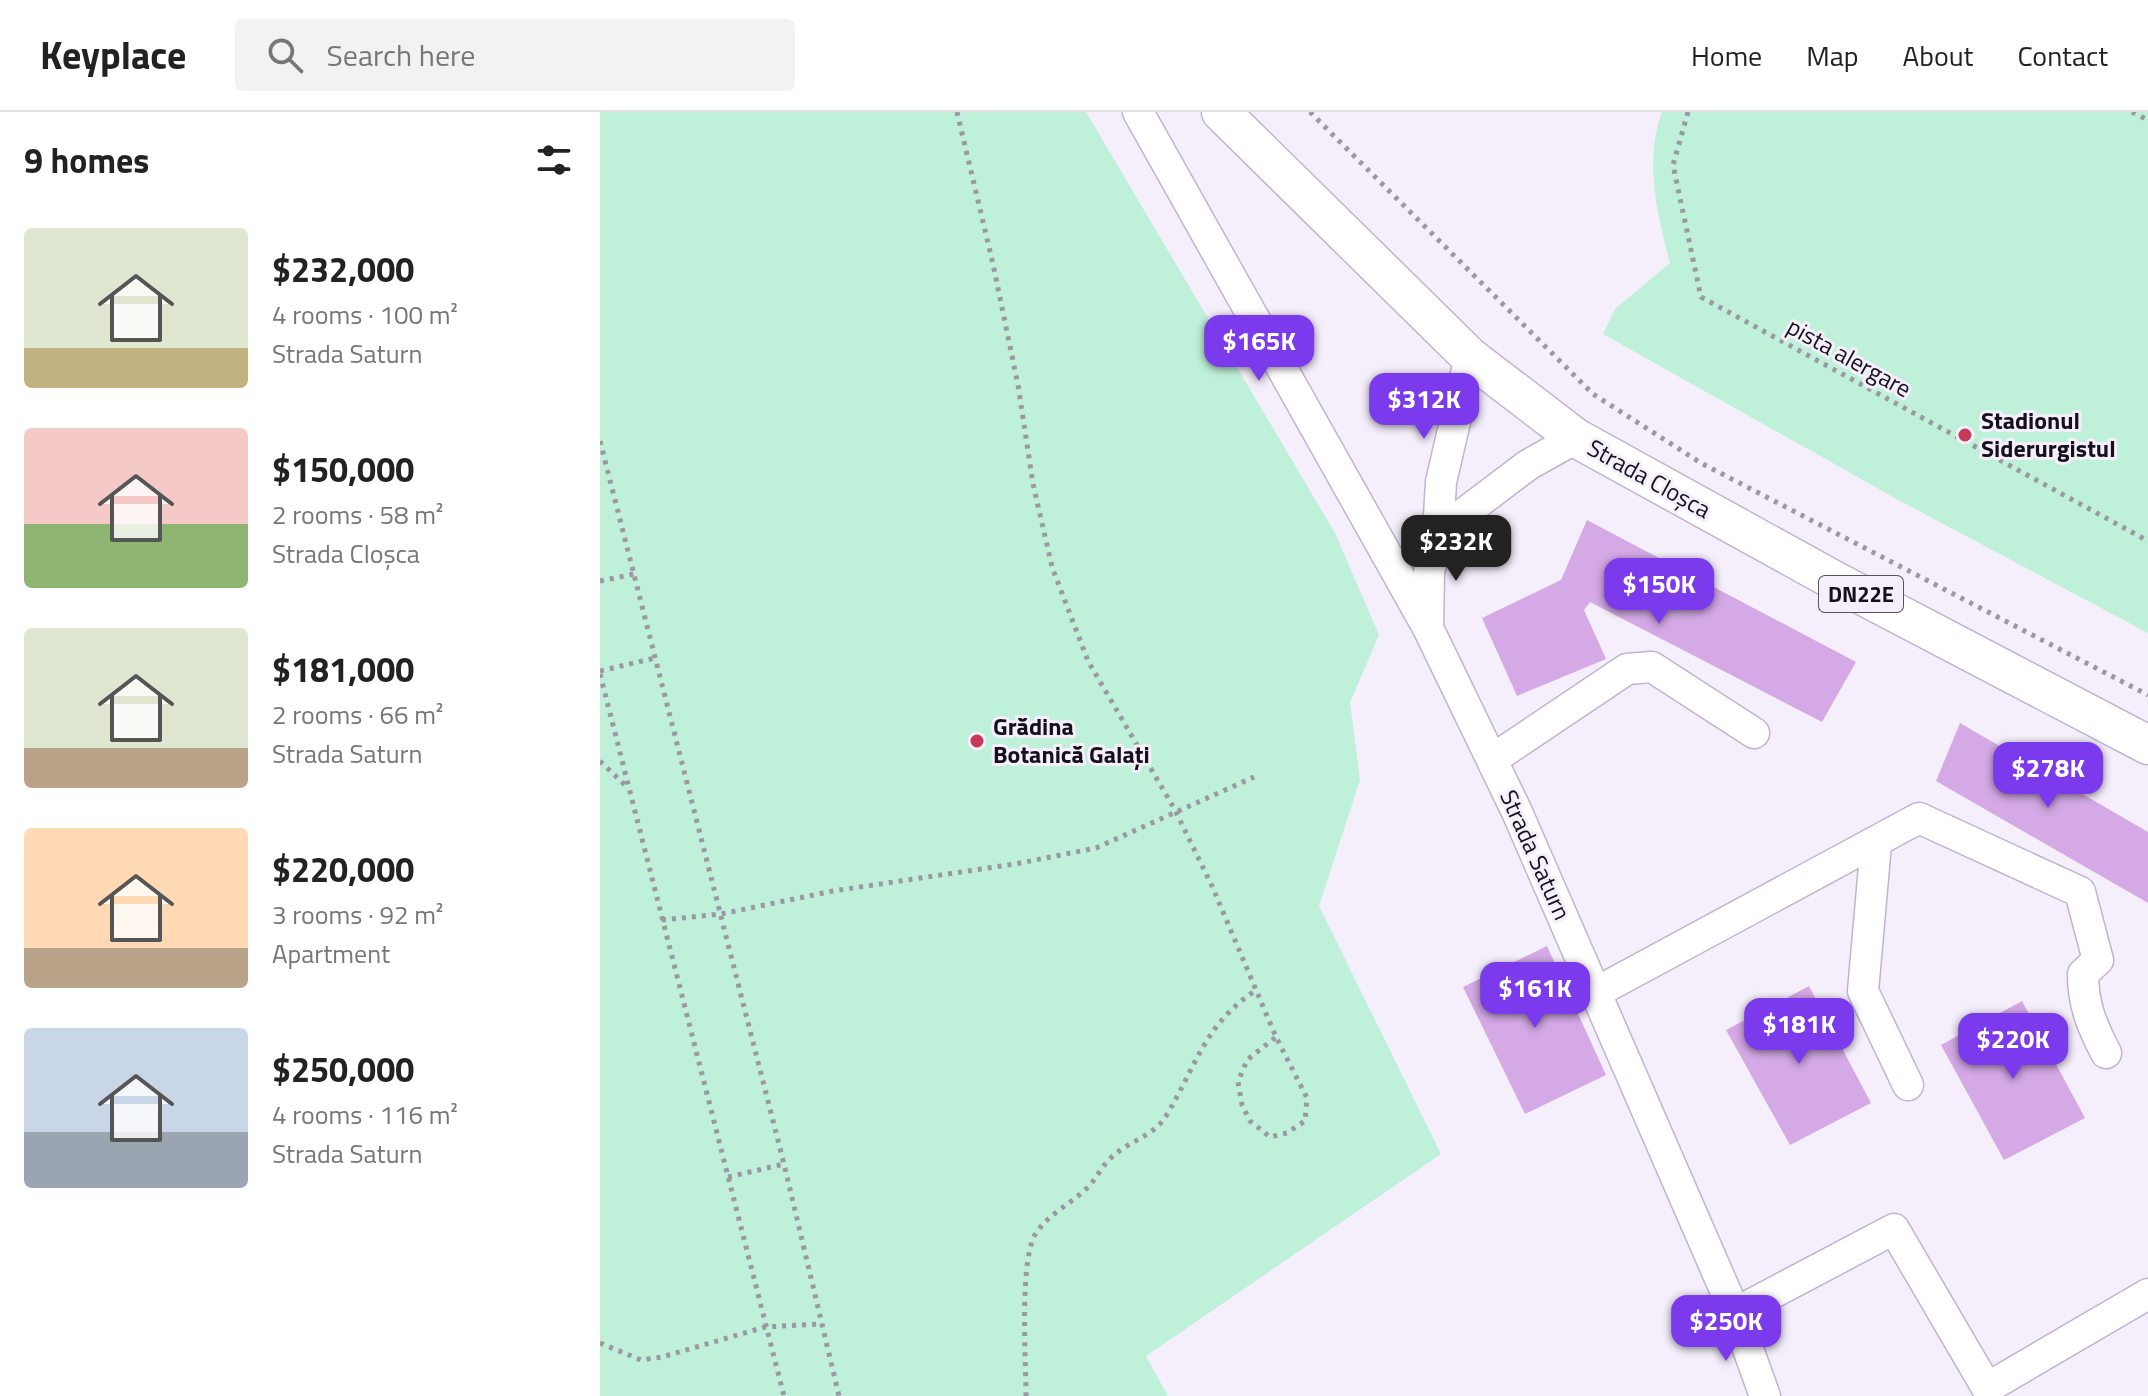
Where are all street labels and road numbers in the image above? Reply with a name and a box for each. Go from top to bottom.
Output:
street label: pista alergare [1781,308,1918,406]
street label: Strada Cloșca [1581,429,1718,527]
road number: DN22E [1819,576,1903,612]
street label: Strada Saturn [1491,784,1581,925]

